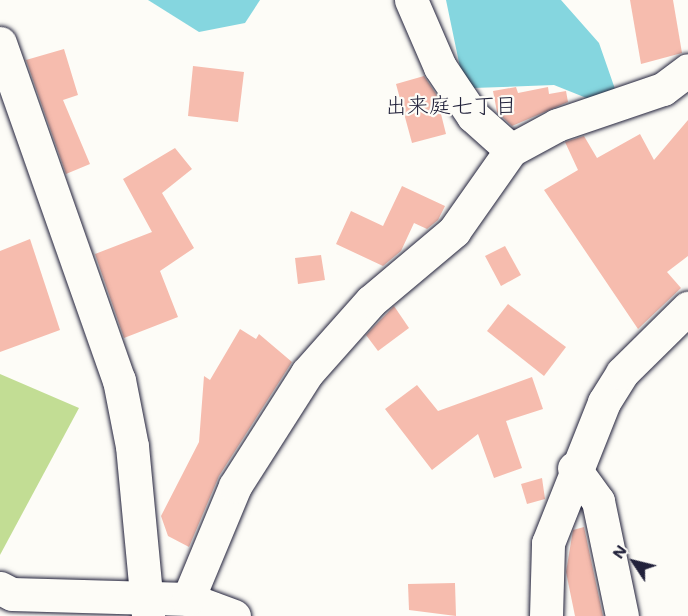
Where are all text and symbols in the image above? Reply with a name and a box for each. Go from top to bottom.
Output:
district label: 出来庭七丁目 [385,92,517,118]
north arrow [604,532,664,592]
text: N [607,540,631,562]

